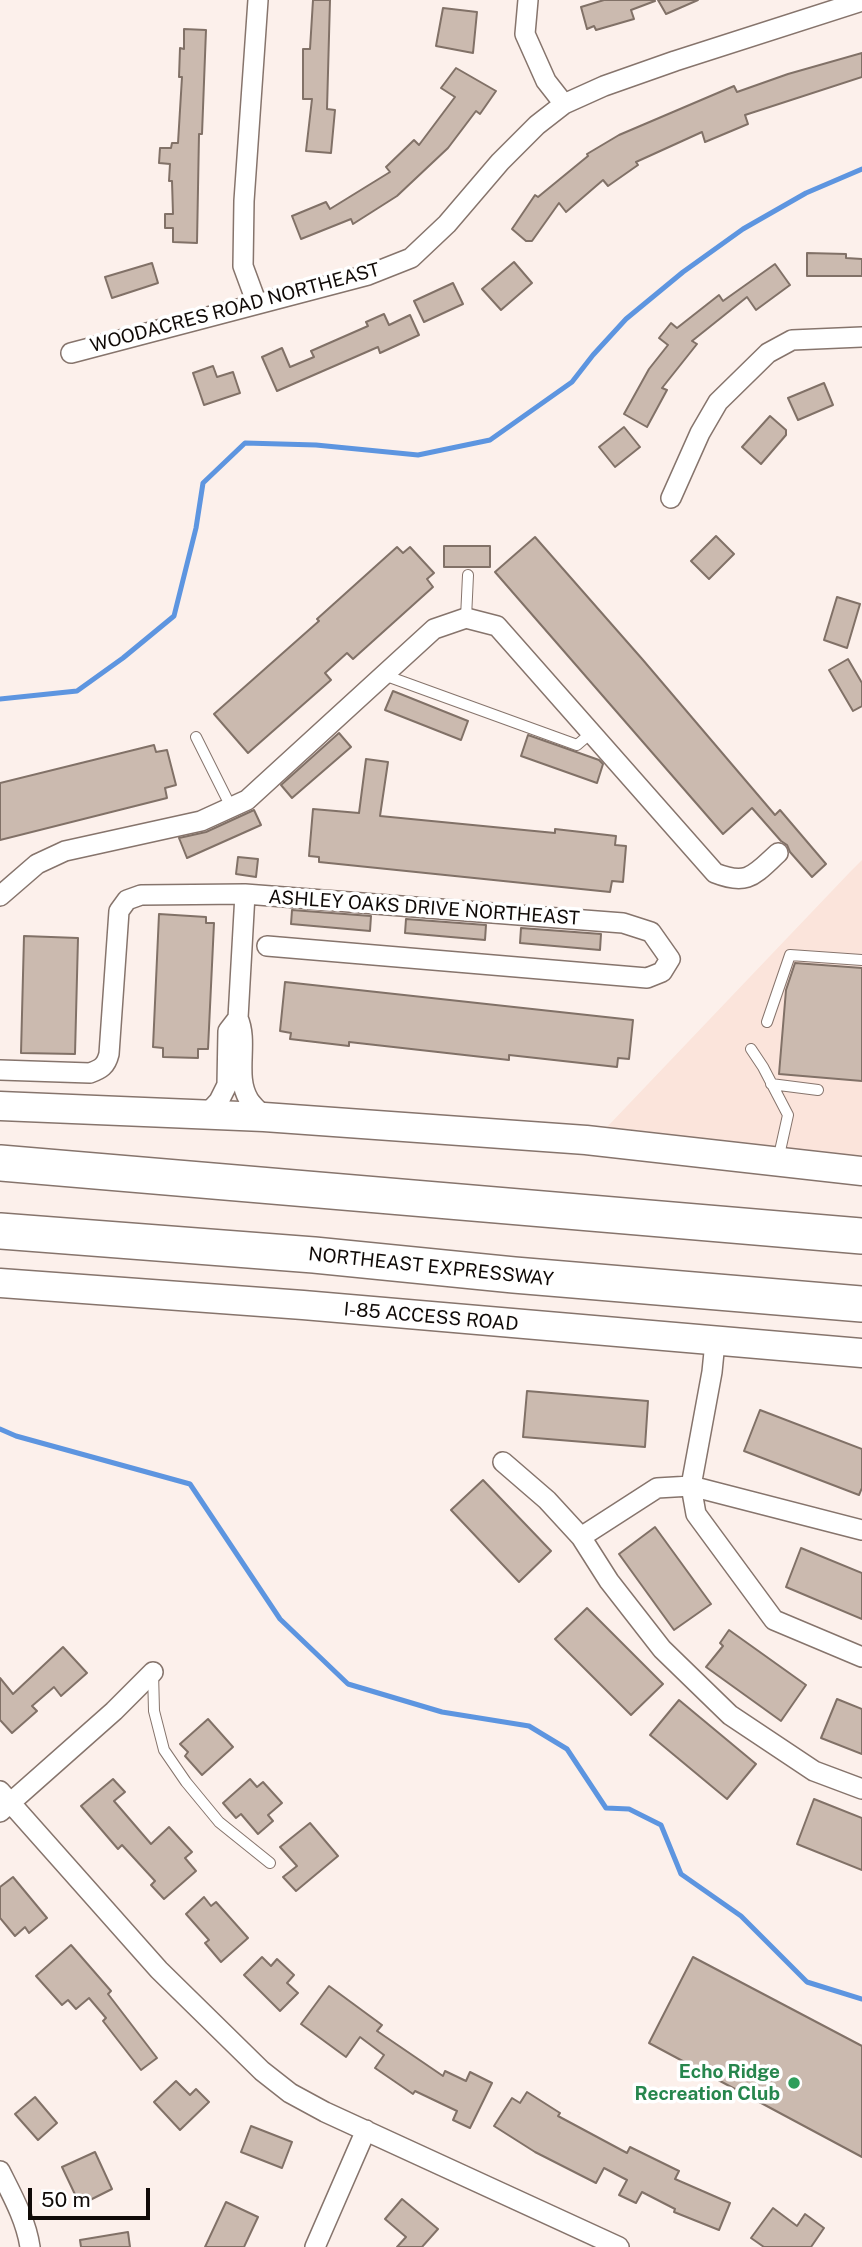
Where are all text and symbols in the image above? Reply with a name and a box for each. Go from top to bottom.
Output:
street label: WOODACRES ROAD NORTHEAST [88,258,382,358]
street label: ASHLEY OAKS DRIVE NORTHEAST [268,886,580,930]
street label: NORTHEAST EXPRESSWAY [307,1243,555,1291]
street label: I-85 ACCESS ROAD [343,1298,519,1336]
place label: Echo Ridge Recreation Club [635,2061,780,2105]
marker: Echo Ridge Recreation Club [786,2075,802,2091]
scale bar [32,2174,154,2218]
text: 50 m [41,2187,91,2212]

